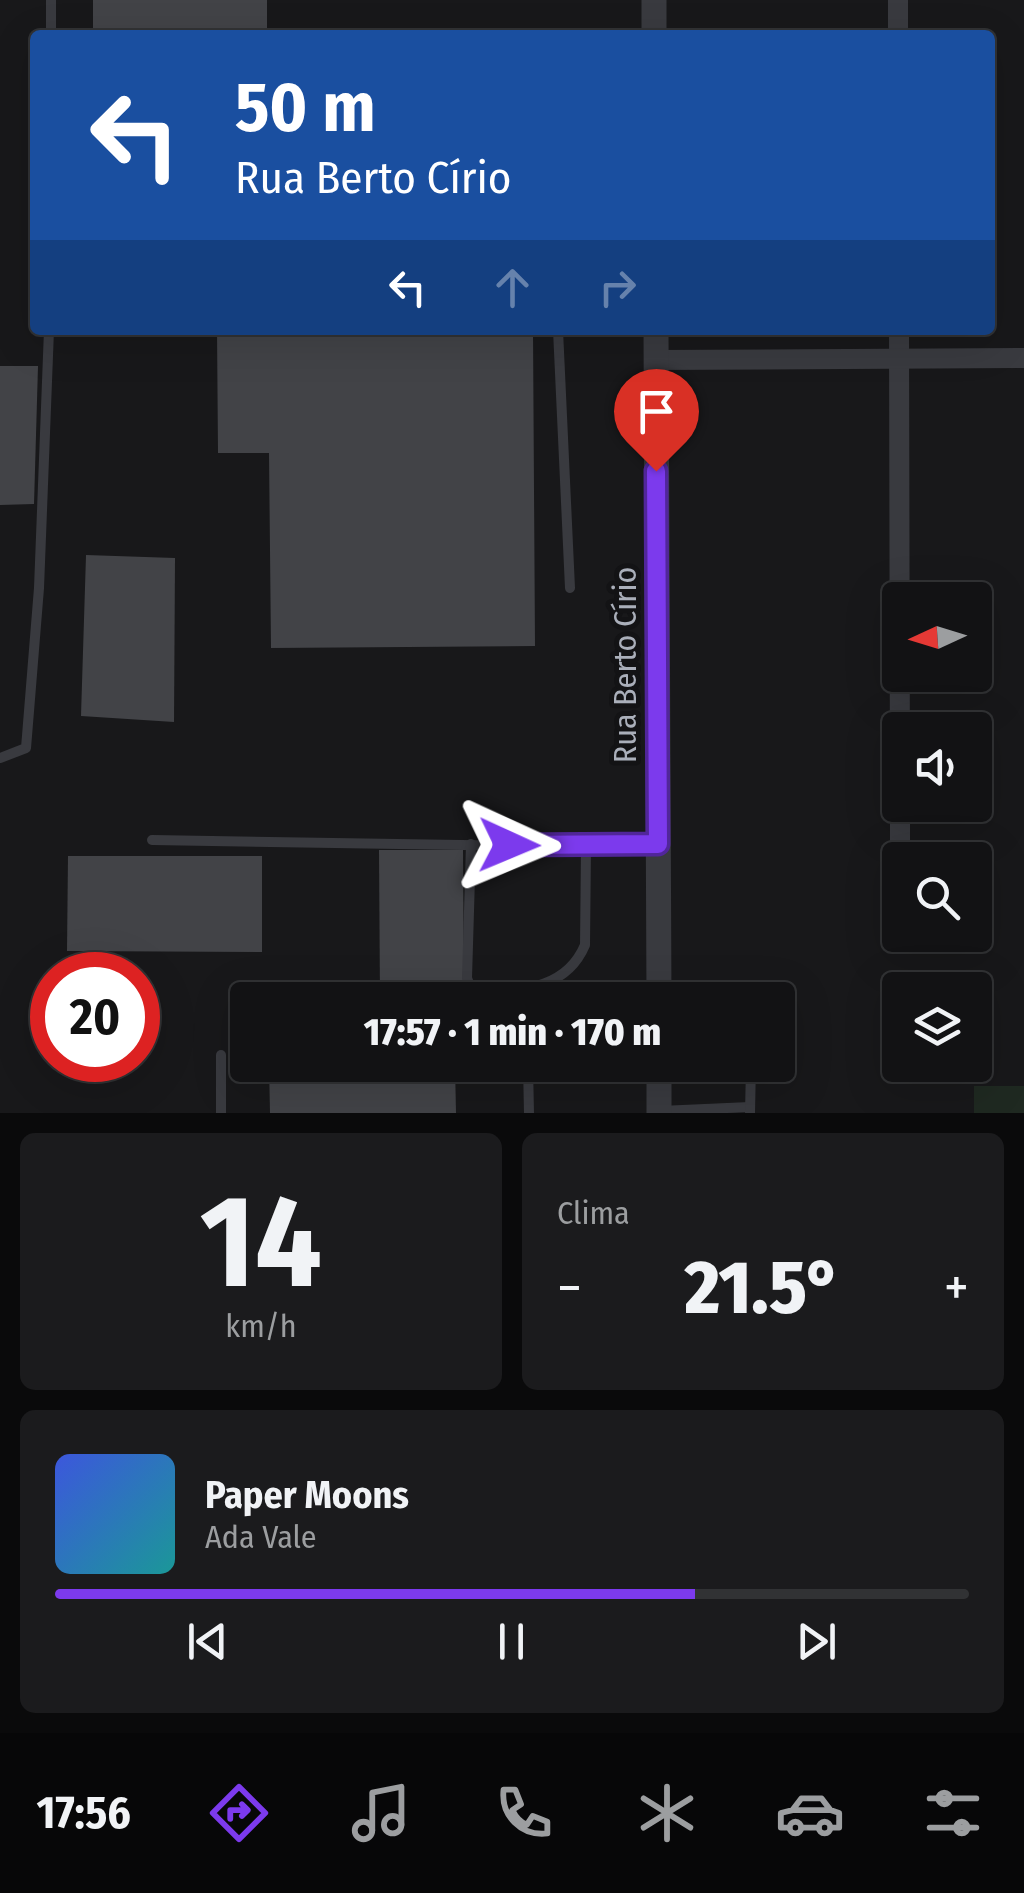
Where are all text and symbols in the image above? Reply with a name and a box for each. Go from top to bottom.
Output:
text: 50 m [235,66,376,150]
icon: left [70,70,200,200]
text: Rua Berto Círio [235,151,511,205]
icon: left [380,260,435,315]
icon: ahead [485,260,540,315]
icon: right [590,260,645,315]
pin [614,369,699,472]
icon: arrive [629,384,684,439]
street label: Rua Berto Círio [606,567,644,763]
north arrow [882,582,992,692]
map controls [882,582,992,1082]
button: sound [882,712,992,822]
position arrow [457,793,561,897]
button: search [882,842,992,952]
speed limit sign: 20 [30,952,160,1082]
button: layers [882,972,992,1082]
text: 17:57 · 1 min · 170 m [364,1009,661,1055]
text: 14 [200,1164,322,1320]
text: Clima [557,1194,630,1232]
text: 21.5° [685,1243,841,1333]
text: − [557,1255,582,1321]
text: + [944,1255,969,1321]
text: km/h [225,1307,297,1345]
text: Paper Moons [205,1472,409,1518]
text: Ada Vale [205,1518,317,1556]
icon: previous [180,1614,235,1669]
icon: pause [484,1614,539,1669]
icon: next [789,1614,844,1669]
icon: directions [204,1778,274,1848]
icon: music [346,1778,416,1848]
icon: phone [489,1778,559,1848]
icon: climate [632,1778,702,1848]
icon: car [775,1778,845,1848]
icon: filters [918,1778,988,1848]
text: 17:56 [36,1786,131,1840]

